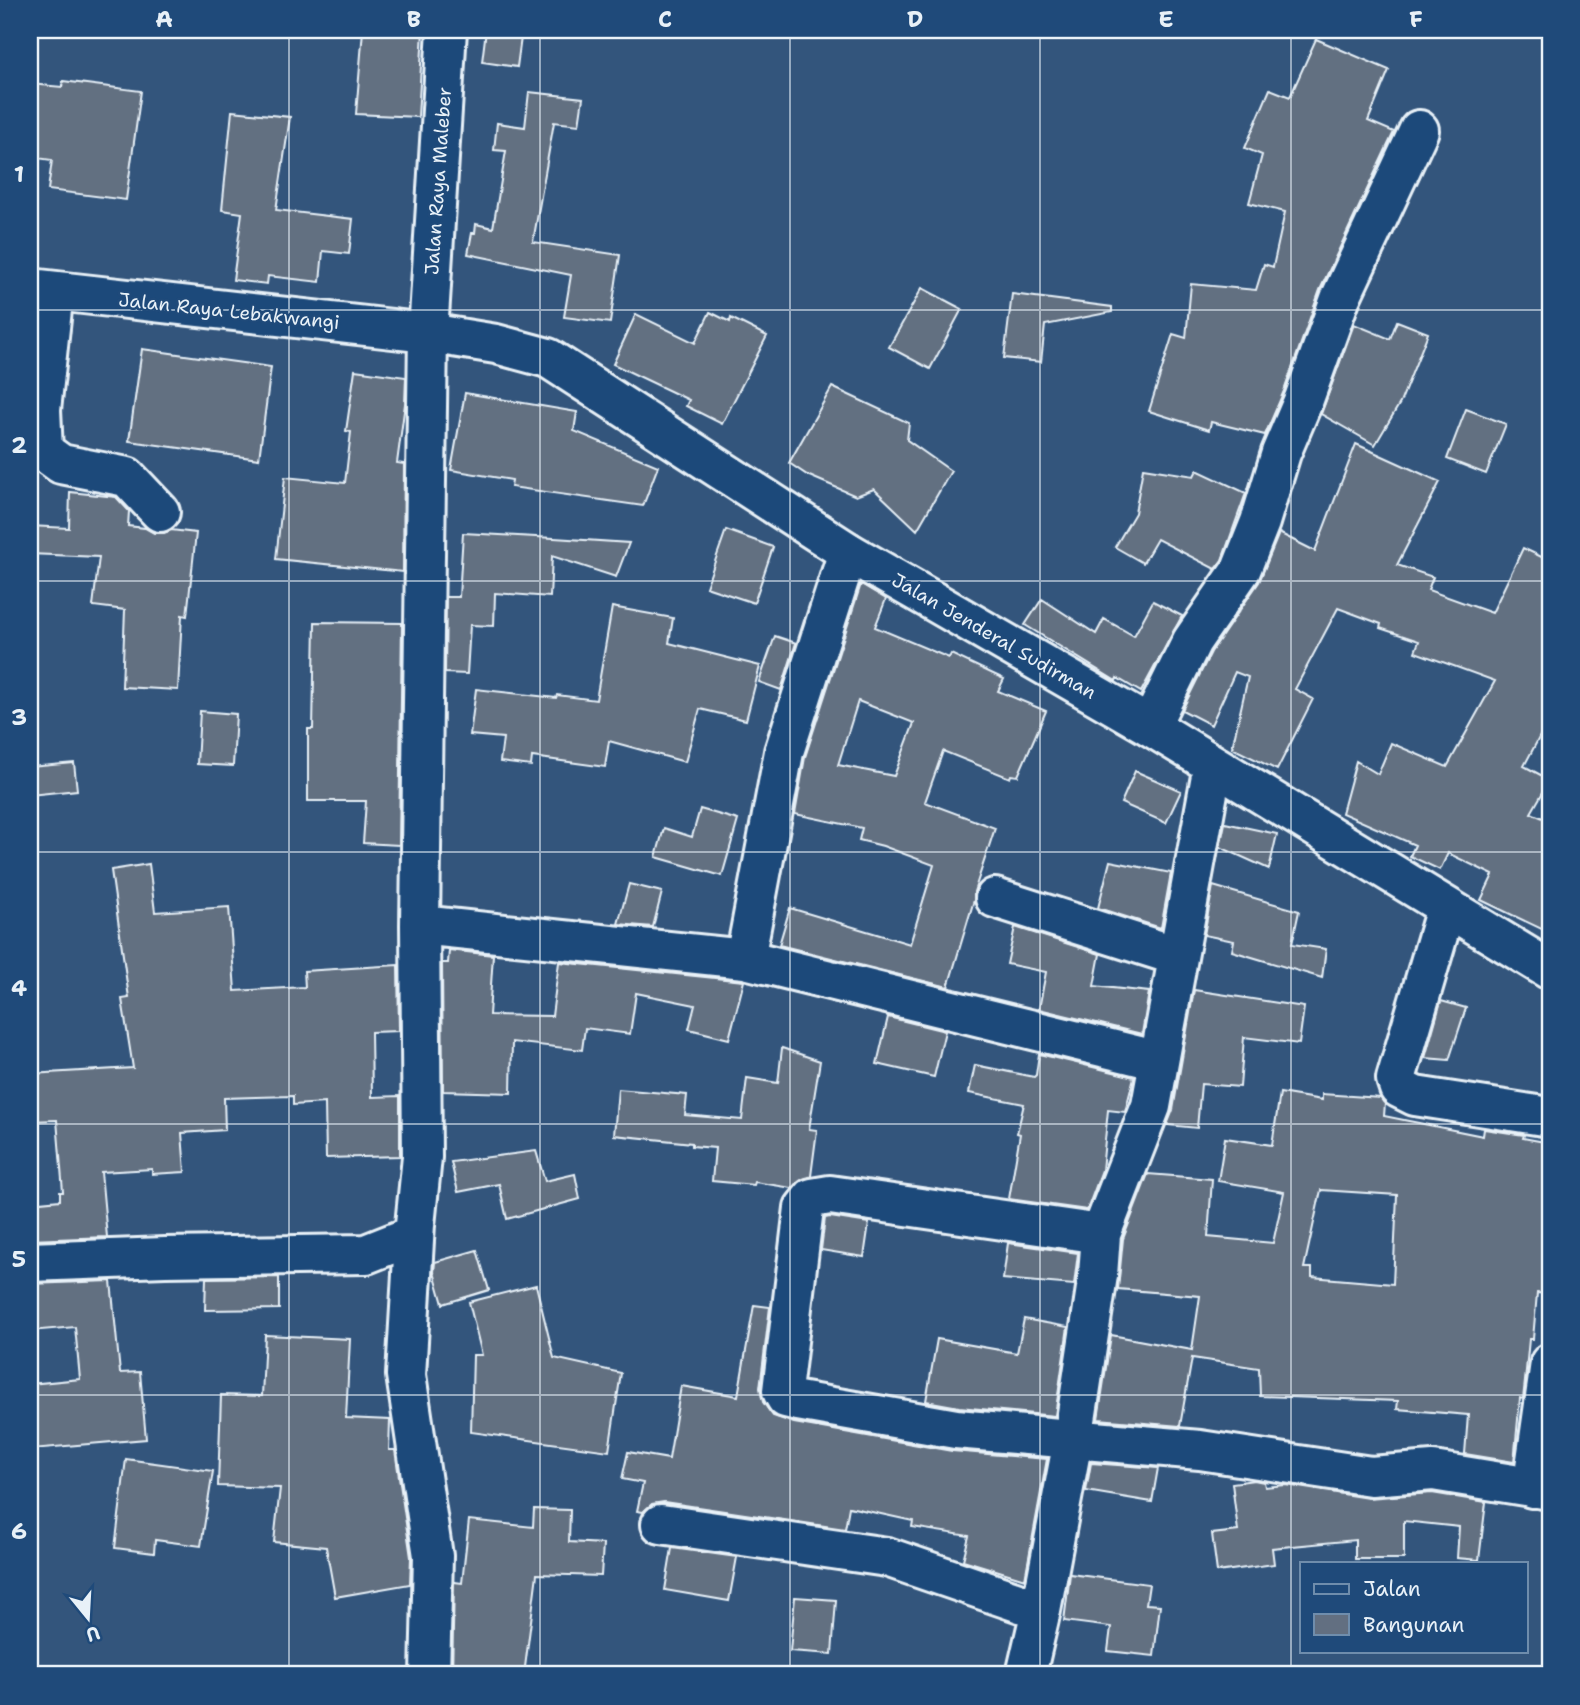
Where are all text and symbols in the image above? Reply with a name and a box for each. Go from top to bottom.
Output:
text: A [155,4,173,34]
text: B [407,4,421,34]
text: C [658,4,672,34]
text: D [907,4,923,34]
text: E [1158,4,1174,34]
text: F [1409,4,1423,34]
street label: Jalan Raya Maleber [419,86,457,276]
text: 1 [14,159,24,189]
street label: Jalan Raya Lebakwangi [117,287,341,335]
text: 2 [11,430,27,460]
street label: Jalan Jenderal Sudirman [887,567,1101,705]
text: 3 [11,702,27,732]
text: 4 [11,973,27,1003]
text: 5 [12,1244,26,1274]
text: 6 [11,1516,27,1546]
legend [1300,1562,1528,1652]
text: Jalan [1363,1575,1421,1603]
north arrow [52,1582,122,1652]
text: Bangunan [1363,1611,1464,1639]
text: U [83,1620,103,1648]

